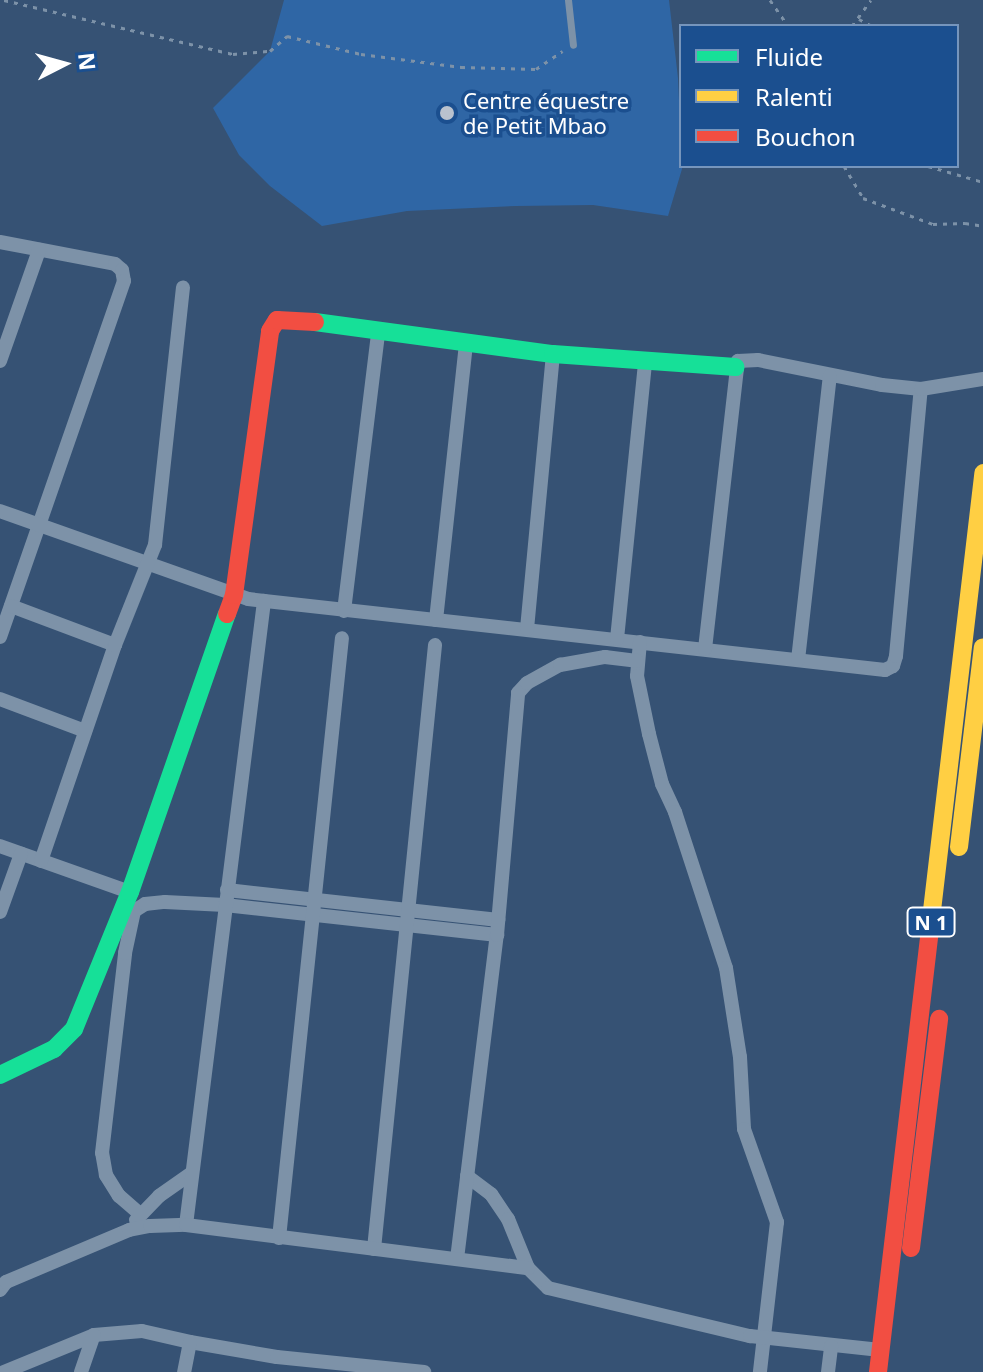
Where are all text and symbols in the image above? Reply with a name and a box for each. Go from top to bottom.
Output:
north arrow [24,24,104,104]
legend [679,24,959,168]
text: Fluide [755,40,823,73]
text: N [72,51,104,72]
text: Ralenti [755,80,833,113]
place label: Centre équestre de Petit Mbao [463,87,629,138]
marker: Centre équestre de Petit Mbao [438,104,456,122]
text: Bouchon [755,120,856,153]
road number: N 1 [905,906,957,938]

